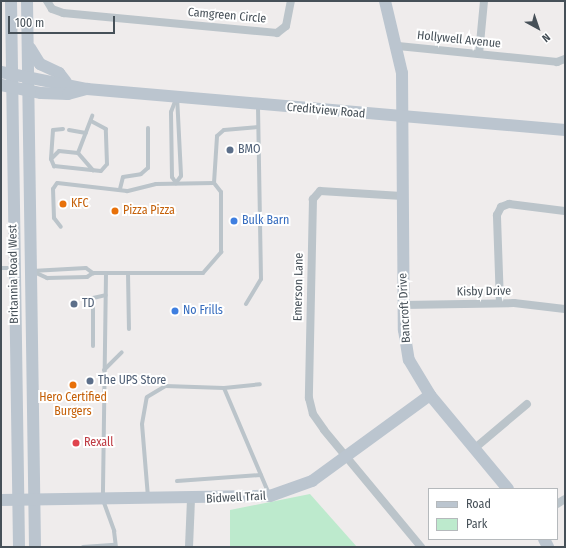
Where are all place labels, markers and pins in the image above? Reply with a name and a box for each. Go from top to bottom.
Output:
place label: BMO [238,143,261,157]
marker: BMO [225,145,235,155]
place label: KFC [71,197,88,211]
marker: KFC [58,199,68,209]
place label: Pizza Pizza [123,204,175,218]
marker: Pizza Pizza [110,206,120,216]
place label: Bulk Barn [242,214,289,228]
marker: Bulk Barn [229,216,239,226]
place label: TD [82,297,95,311]
marker: TD [69,299,79,309]
place label: No Frills [183,304,223,318]
marker: No Frills [170,306,180,316]
place label: The UPS Store [98,374,166,388]
marker: The UPS Store [85,376,95,386]
marker: Hero Certified Burgers [68,380,78,390]
place label: Hero Certified Burgers [39,391,107,419]
place label: Rexall [84,436,113,450]
marker: Rexall [71,438,81,448]

